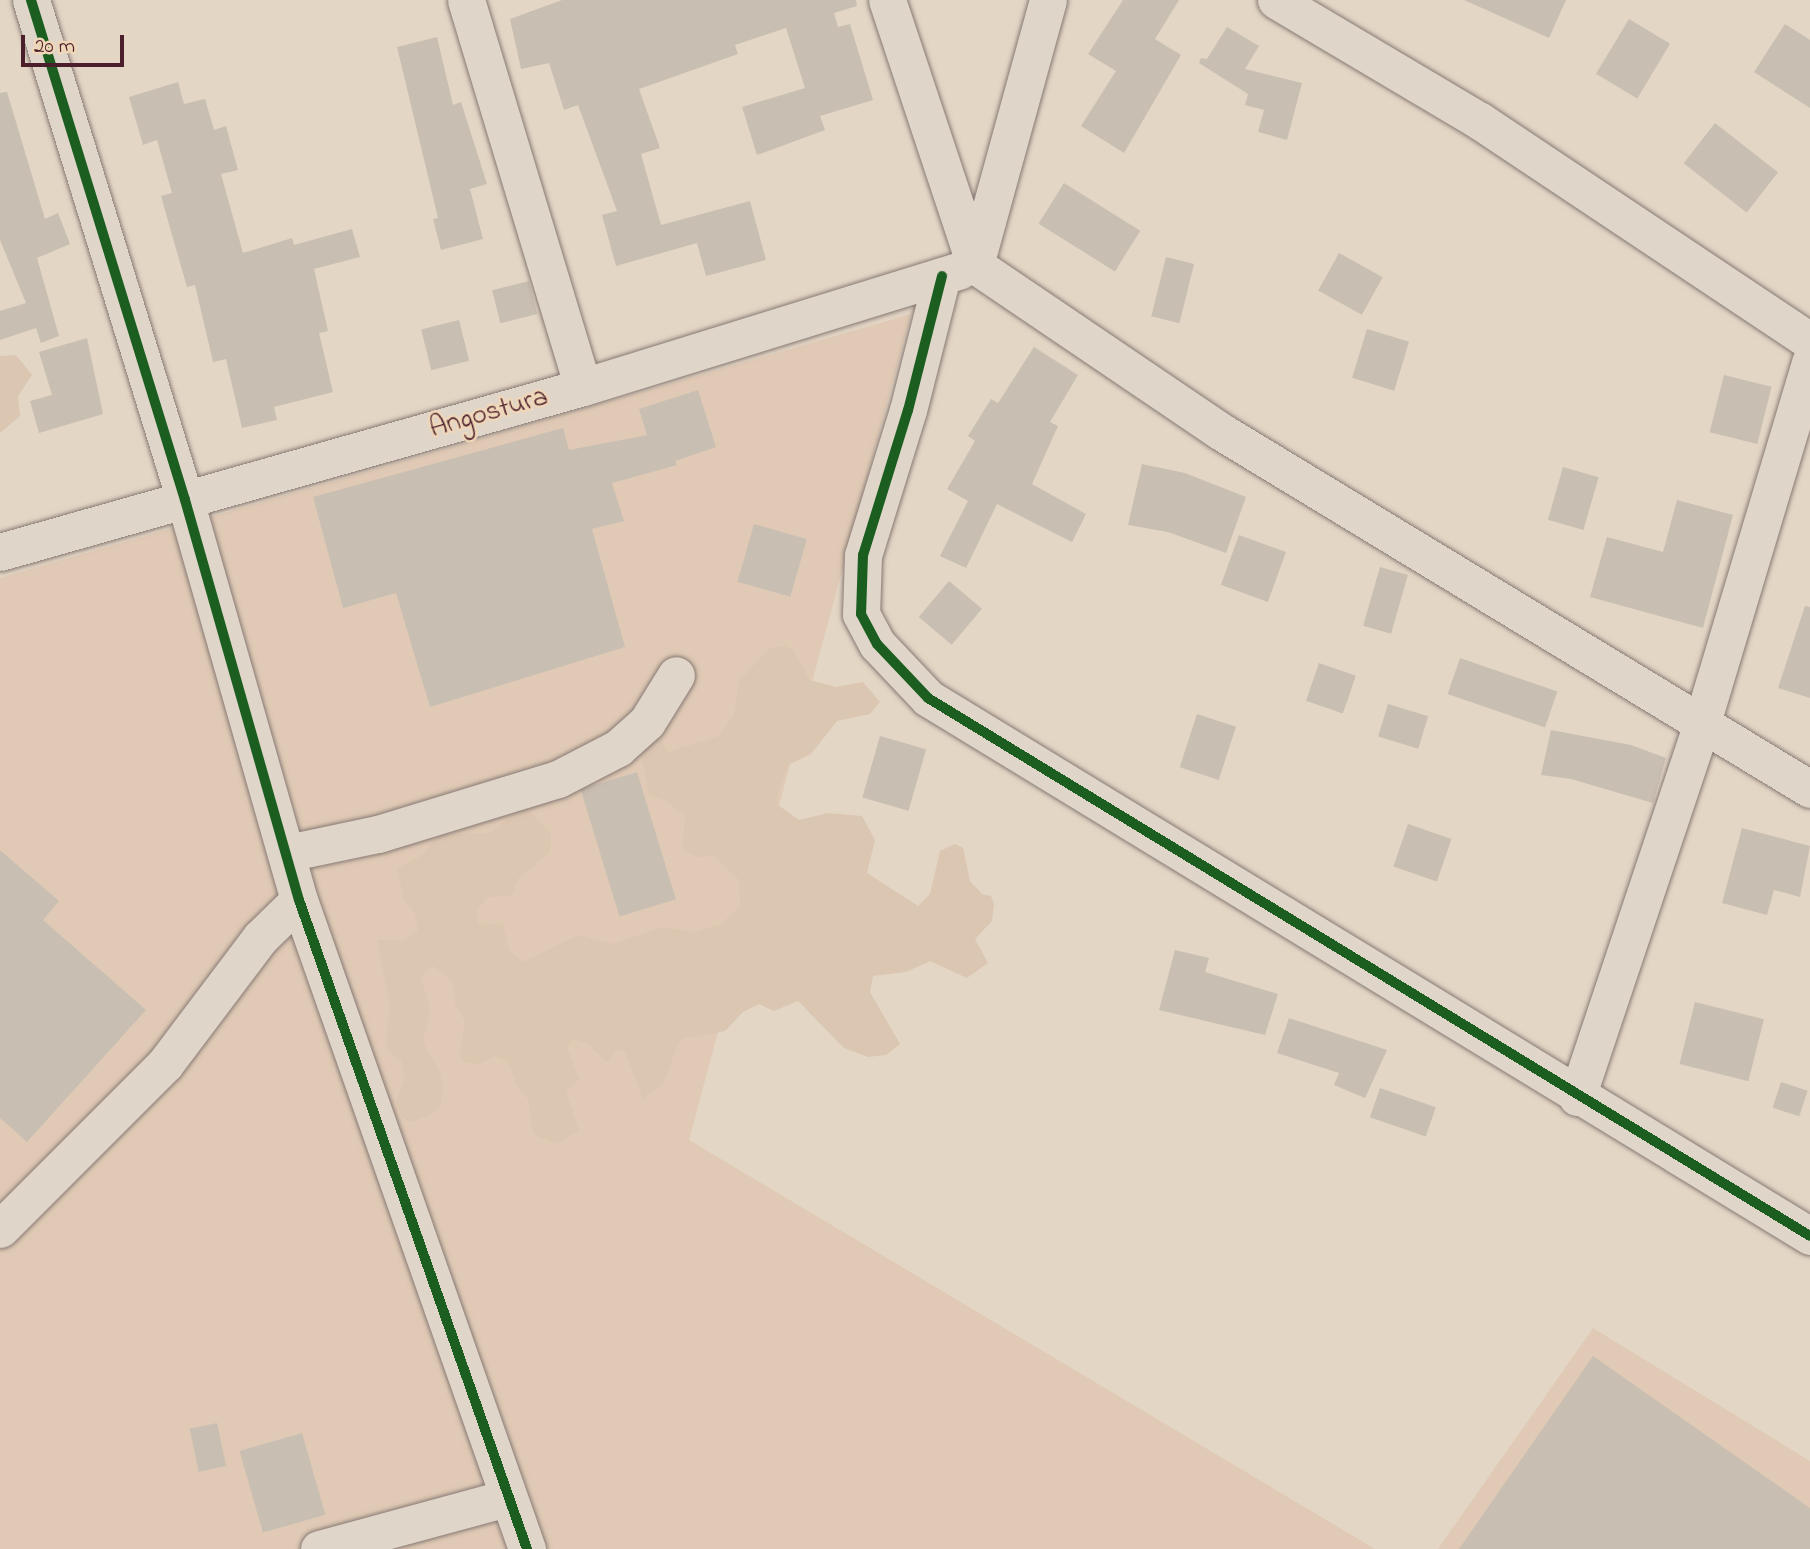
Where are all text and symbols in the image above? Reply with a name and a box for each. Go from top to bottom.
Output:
scale bar [24,21,128,65]
text: 20 m [34,32,75,62]
street label: Angostura [426,381,552,447]

